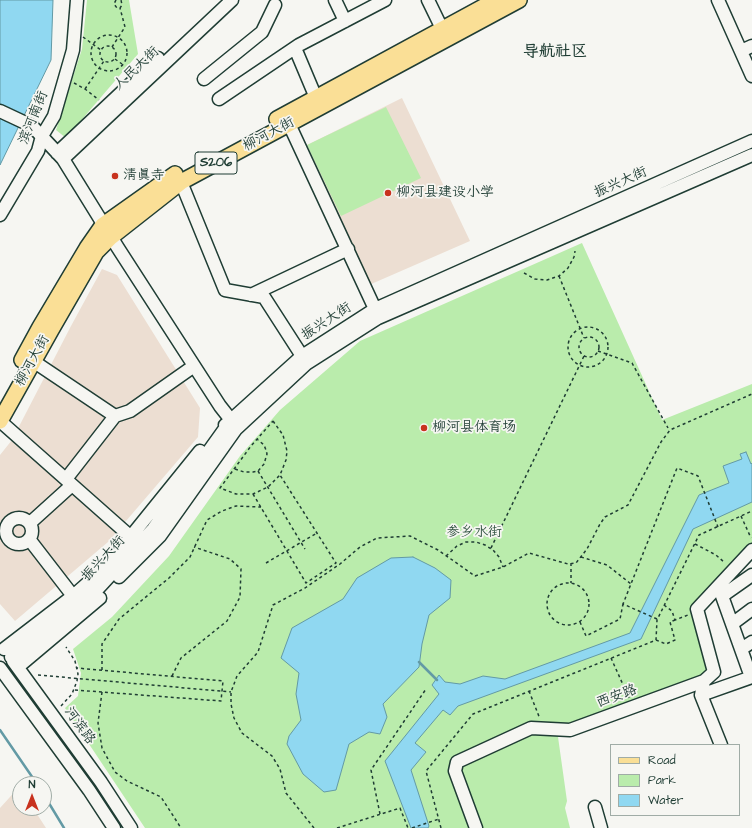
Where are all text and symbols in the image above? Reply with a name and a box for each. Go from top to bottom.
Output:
district label: 导航社区 [523,43,587,63]
street label: 人民大街 [111,44,163,94]
street label: 滨河南街 [16,89,52,147]
street label: 柳河大街 [240,114,298,156]
road number: S206 [195,152,237,174]
street label: 振兴大街 [592,164,650,202]
place label: 清真寺 [123,168,165,184]
marker: 清真寺 [110,171,120,181]
place label: 柳河县建设小学 [396,185,494,201]
marker: 柳河县建设小学 [383,188,393,198]
street label: 振兴大街 [299,300,355,344]
street label: 柳河大街 [12,332,54,390]
place label: 柳河县体育场 [432,420,516,436]
marker: 柳河县体育场 [419,423,429,433]
park label: 参乡水街 [446,525,502,541]
street label: 振兴大街 [79,533,129,585]
street label: 西安路 [594,682,640,712]
street label: 河滨路 [60,704,98,748]
legend [610,744,740,816]
text: Road [648,752,676,769]
text: Park [648,772,676,789]
north arrow [12,776,52,816]
text: N [29,777,35,792]
text: Water [648,792,683,809]

